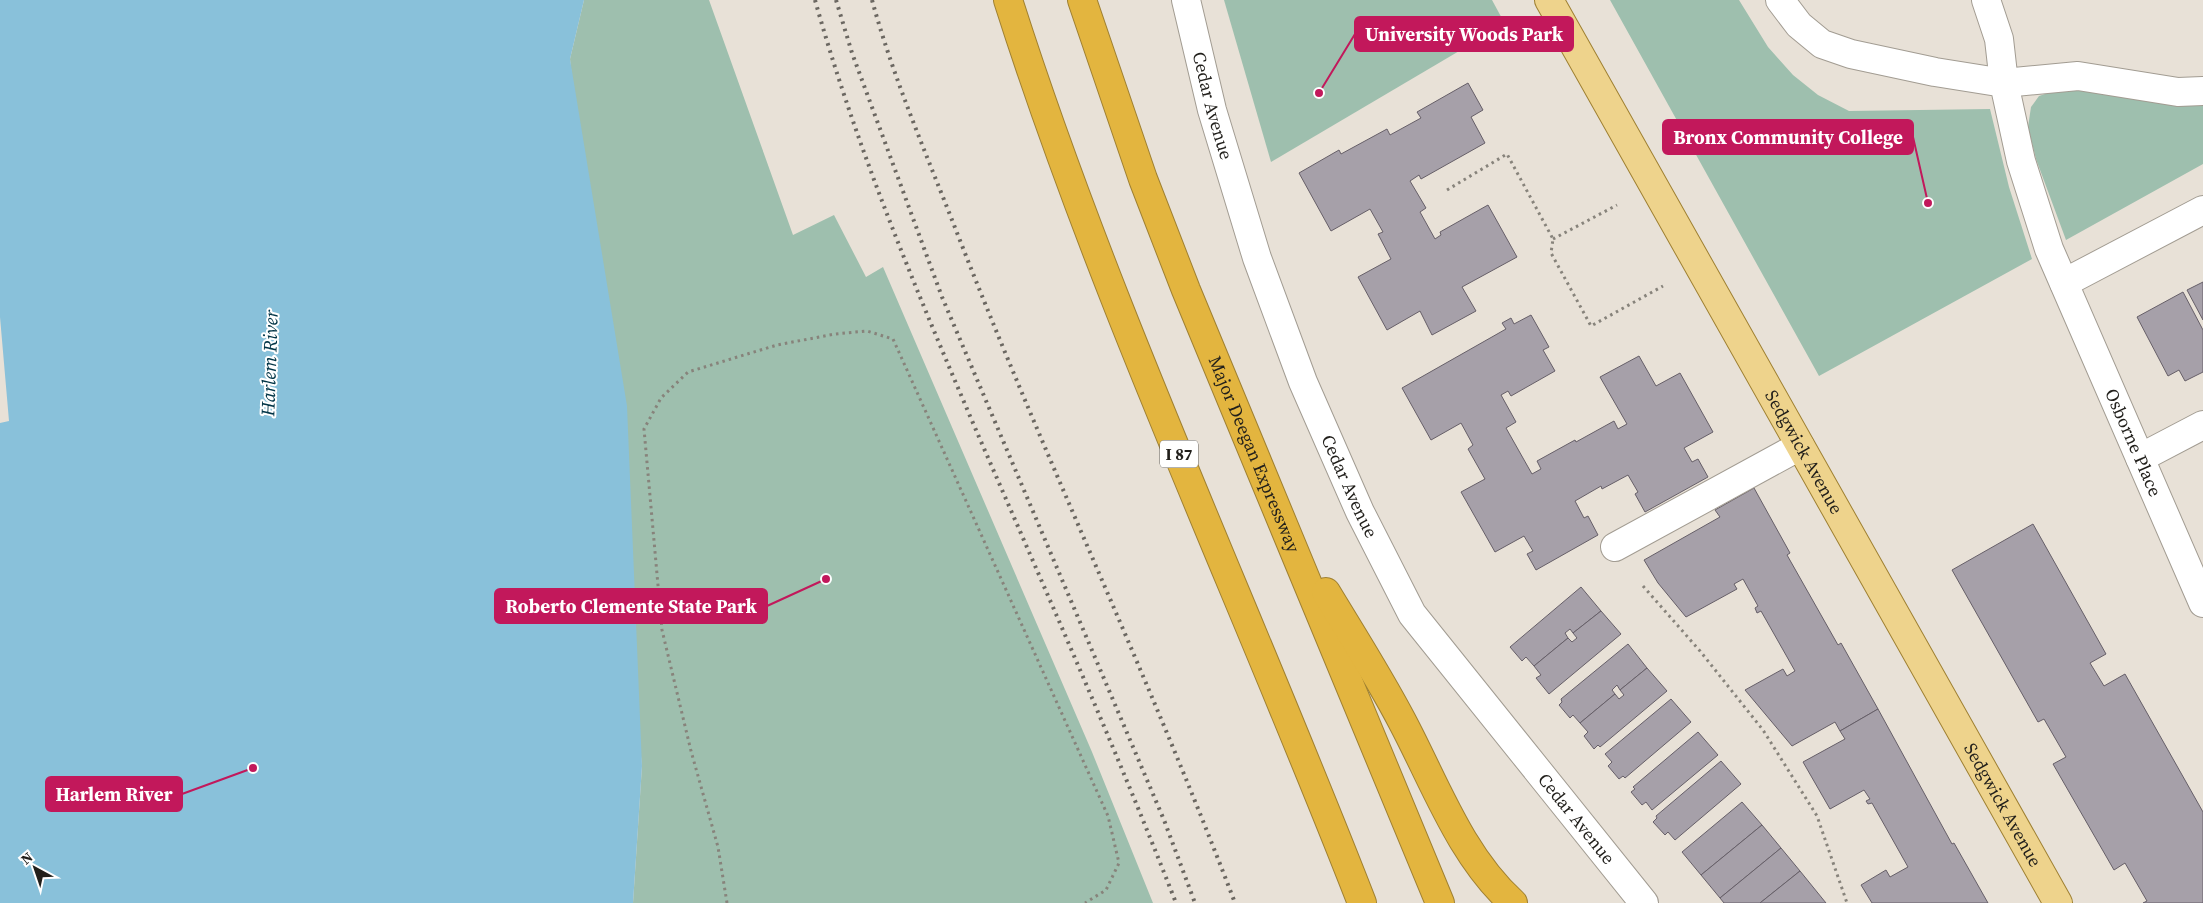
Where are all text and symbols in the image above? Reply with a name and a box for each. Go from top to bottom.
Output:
callout: University Woods Park [1355,17,1573,51]
text: University Woods Park [1365,21,1564,47]
street label: Cedar Avenue [1187,49,1239,163]
callout: Bronx Community College [1663,120,1913,154]
text: Bronx Community College [1673,124,1903,150]
water label: Harlem River [254,308,284,418]
street label: Major Deegan Expressway [1203,352,1307,557]
street label: Osborne Place [2099,384,2168,500]
street label: Sedgwick Avenue [1759,385,1849,518]
street label: Cedar Avenue [1316,431,1384,542]
road number: I 87 [1160,440,1198,468]
callout: Roberto Clemente State Park [495,589,767,623]
text: Roberto Clemente State Park [505,593,757,619]
street label: Sedgwick Avenue [1958,738,2048,871]
street label: Cedar Avenue [1532,767,1621,869]
callout: Harlem River [46,777,182,811]
text: Harlem River [56,781,173,807]
north arrow [10,843,60,893]
text: N [16,847,37,869]

